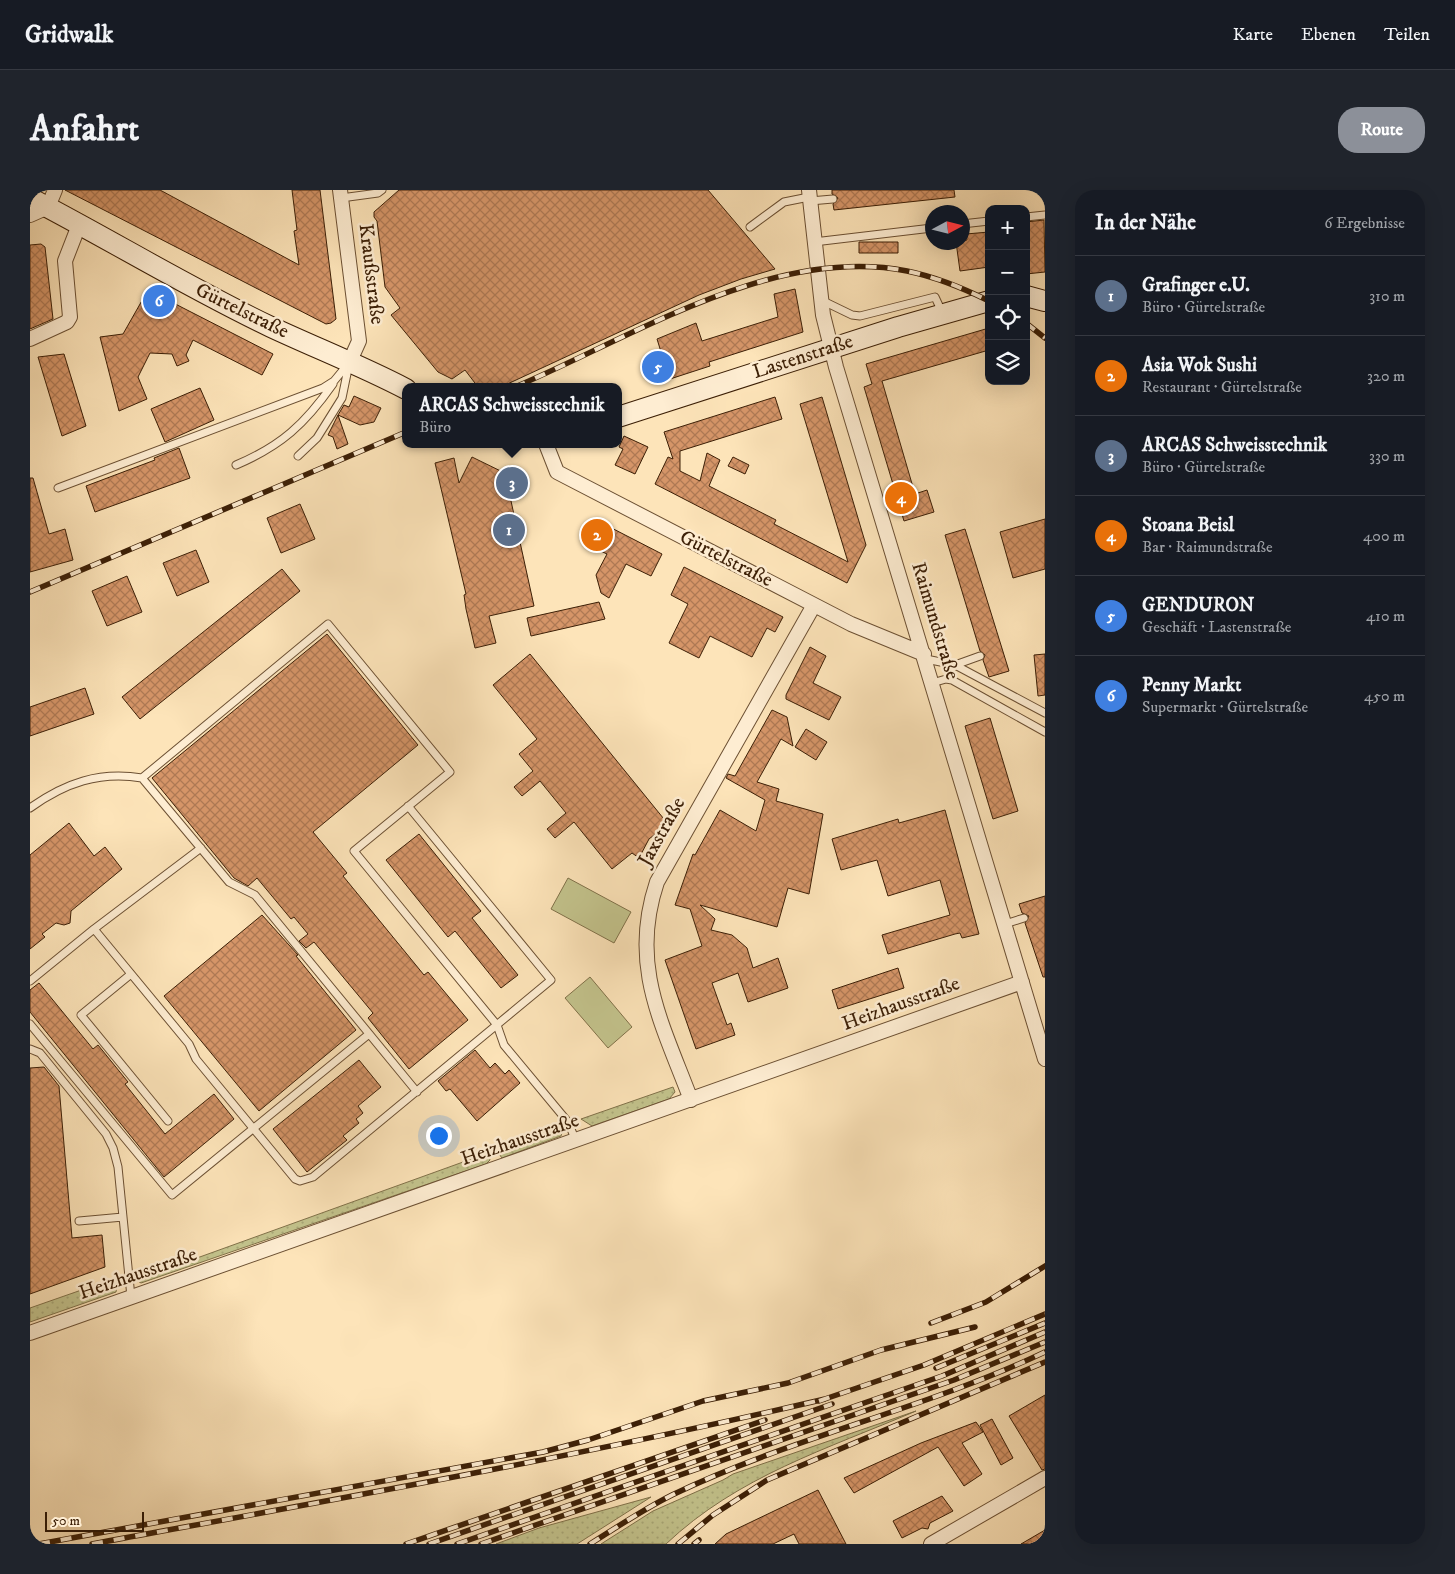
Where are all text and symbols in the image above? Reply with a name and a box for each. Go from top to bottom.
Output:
text: Gridwalk [25,20,113,50]
text: Karte [1233,24,1273,46]
text: Ebenen [1301,24,1356,46]
text: Teilen [1384,24,1430,46]
button: Route [1338,107,1425,153]
text: Anfahrt [30,108,139,152]
north arrow [925,205,970,250]
map controls [985,205,1030,385]
button: + [985,205,1030,250]
text: In der Nähe [1095,210,1196,236]
text: 6 Ergebnisse [1324,213,1405,233]
street label: Kraußstraße [352,222,390,326]
button: − [985,250,1030,295]
text: Grafinger e.U. [1142,274,1250,297]
street label: Gürtelstraße [191,278,293,344]
pin: 6 [143,282,175,320]
text: 1 [1108,286,1114,306]
text: 310 m [1369,286,1405,306]
button: locate [985,295,1030,340]
text: Büro · Gürtelstraße [1142,297,1265,317]
street label: Lastenstraße [750,329,856,385]
button: layers [985,340,1030,385]
pin: 5 [642,348,674,386]
text: Asia Wok Sushi [1142,354,1257,377]
text: 2 [1107,366,1115,386]
text: 320 m [1367,366,1405,386]
text: Restaurant · Gürtelstraße [1142,377,1302,397]
popup [402,383,622,448]
text: ARCAS Schweisstechnik [419,394,605,417]
text: Büro [419,417,451,437]
text: ARCAS Schweisstechnik [1142,434,1327,457]
text: 3 [1108,446,1114,466]
text: 330 m [1369,446,1405,466]
text: Büro · Gürtelstraße [1142,457,1265,477]
pin: 3 [496,464,528,502]
pin: 4 [885,479,917,517]
pin: 1 [493,511,525,549]
text: Stoana Beisl [1142,514,1234,537]
pin: 2 [581,516,613,554]
street label: Gürtelstraße [675,525,777,593]
text: 4 [1106,526,1116,546]
text: 400 m [1363,526,1405,546]
text: Bar · Raimundstraße [1142,537,1273,557]
street label: Raimundstraße [905,559,965,683]
text: GENDURON [1142,594,1254,617]
text: 5 [1107,606,1115,626]
text: 410 m [1366,606,1405,626]
text: Geschäft · Lastenstraße [1142,617,1291,637]
text: Penny Markt [1142,674,1241,697]
text: 6 [1107,686,1115,706]
text: 450 m [1364,686,1405,706]
text: Supermarkt · Gürtelstraße [1142,697,1308,717]
street label: Jaxstraße [632,793,691,873]
street label: Heizhausstraße [839,971,963,1037]
street label: Heizhausstraße [458,1108,582,1172]
your location [426,1123,452,1149]
street label: Heizhausstraße [76,1242,200,1306]
scale bar [45,1509,144,1532]
text: 50 m [52,1512,80,1530]

